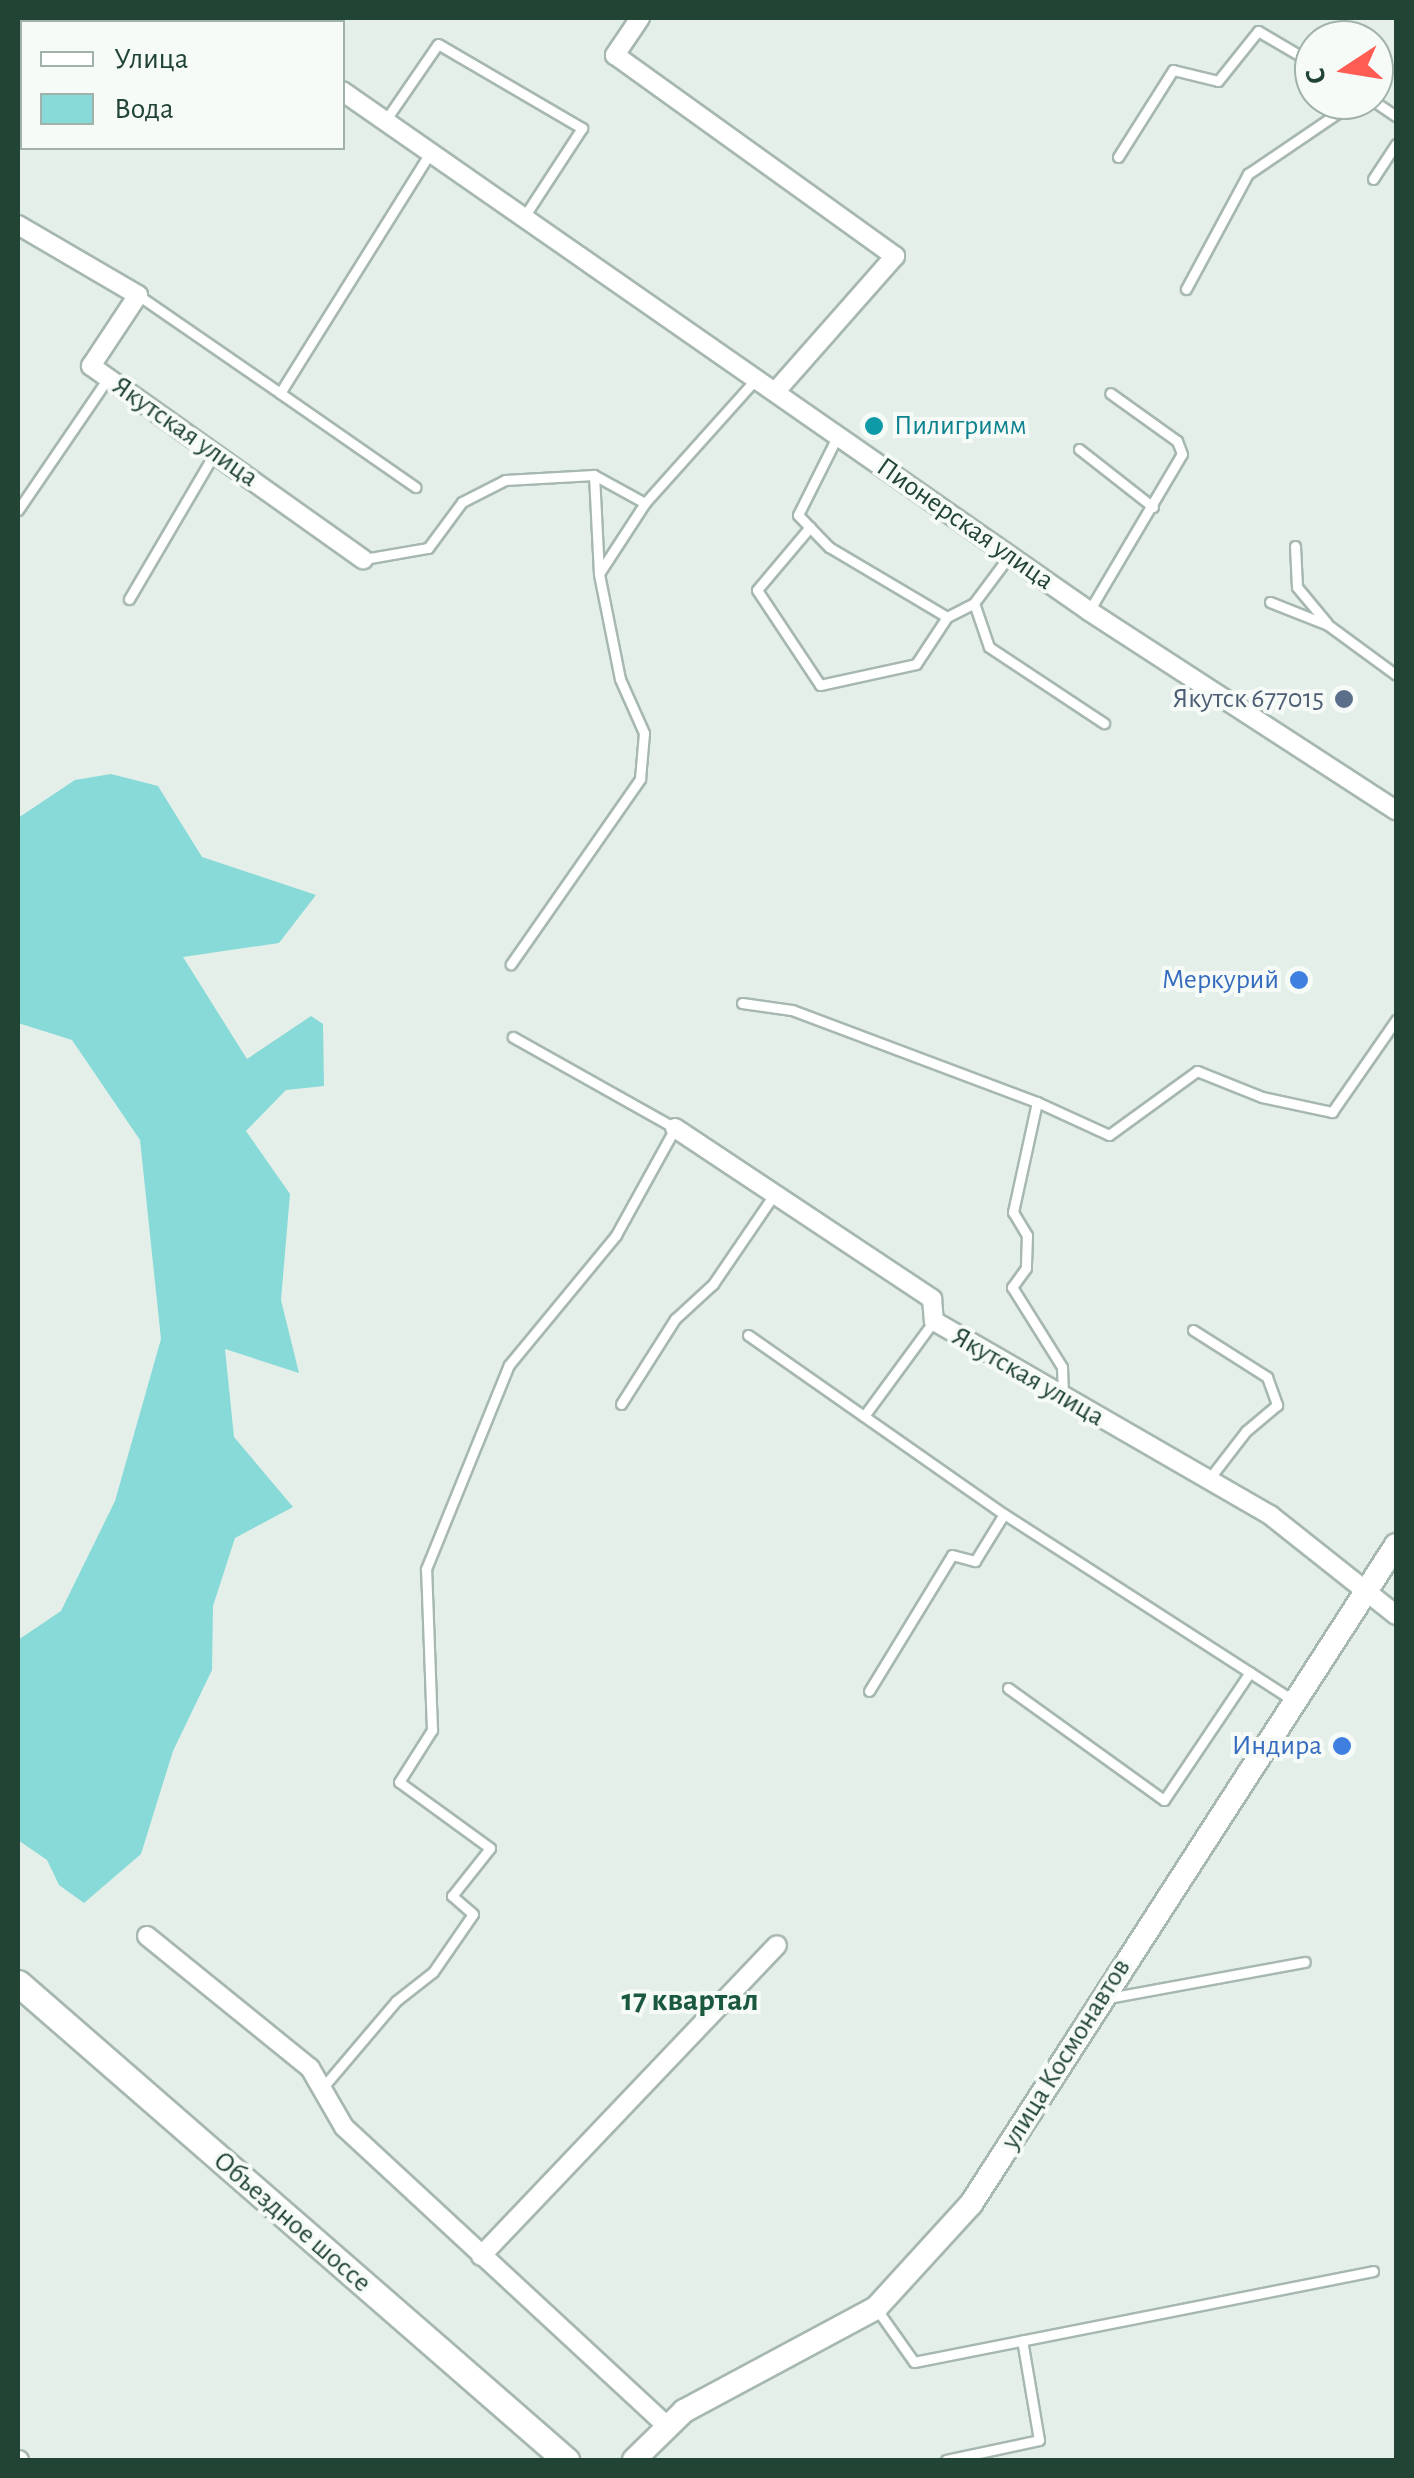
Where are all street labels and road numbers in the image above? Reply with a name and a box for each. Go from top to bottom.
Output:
street label: Якутская улица [106,369,264,495]
street label: Пионерская улица [870,450,1060,598]
street label: Якутская улица [946,1320,1110,1434]
street label: улица Космонавтов [994,1952,1138,2156]
street label: Объездное шоссе [206,2144,378,2300]

